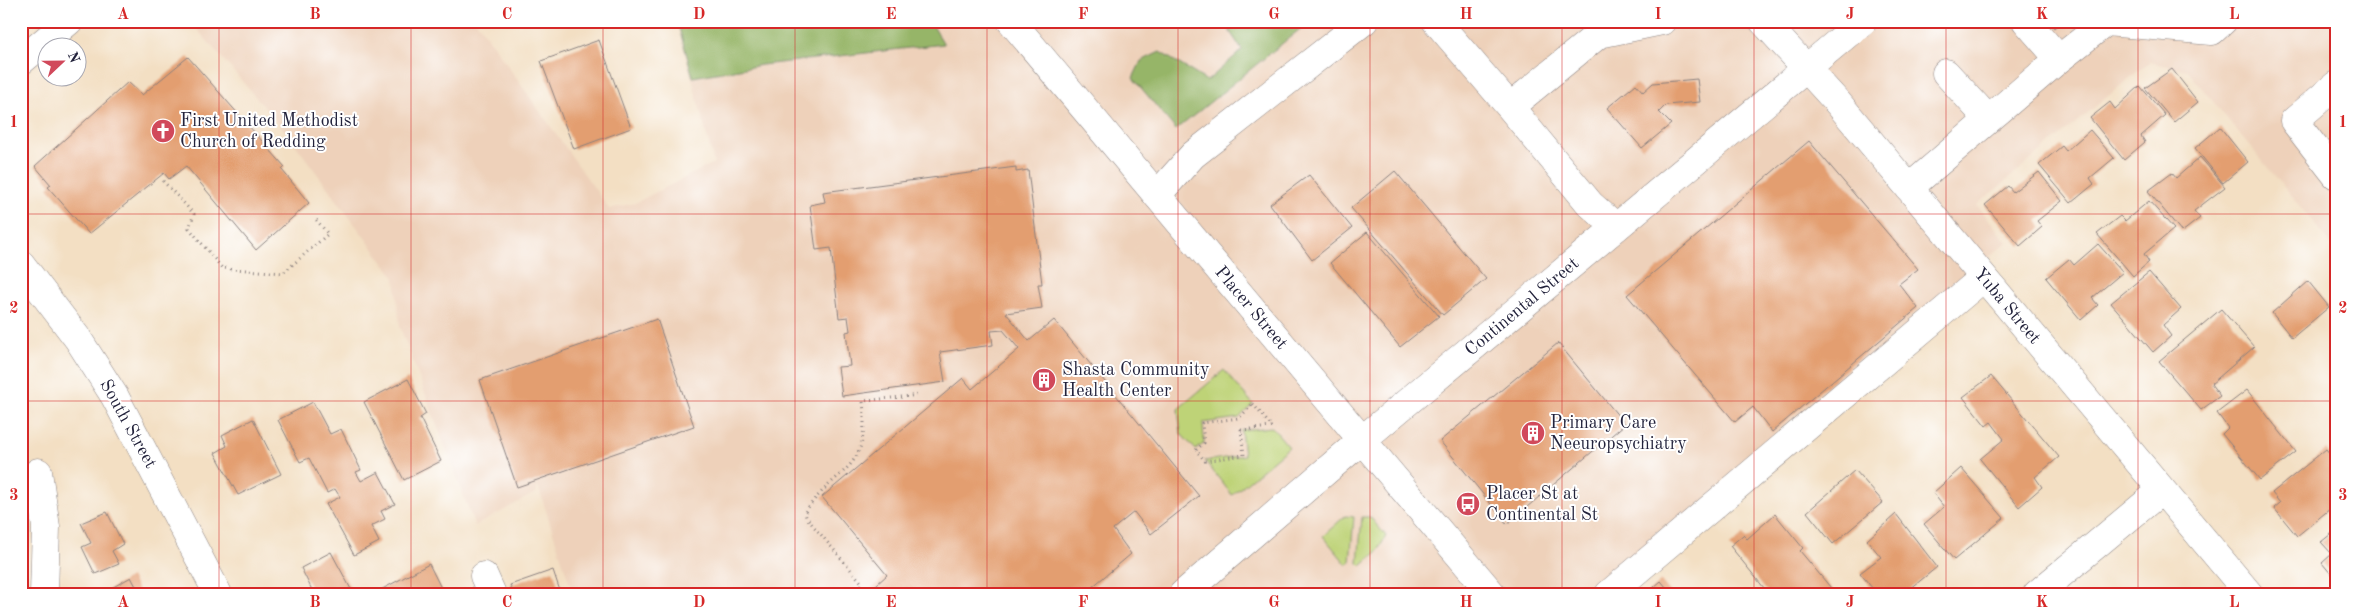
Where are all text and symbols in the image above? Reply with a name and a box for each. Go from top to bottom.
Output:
text: A [117,7,129,23]
text: B [309,7,321,23]
text: C [502,7,512,23]
text: D [693,7,705,23]
text: E [885,7,897,23]
text: F [1078,7,1089,23]
text: G [1268,7,1280,23]
text: H [1459,7,1473,23]
text: I [1654,7,1662,23]
text: J [1846,7,1855,23]
text: K [2036,7,2048,23]
text: L [2229,7,2240,23]
north arrow [38,38,88,88]
text: N [65,50,82,65]
place label: First United Methodist Church of Redding [180,112,358,151]
text: 1 [9,115,19,131]
text: 1 [2338,115,2348,131]
church icon: First United Methodist Church of Redding [150,118,176,144]
street label: Continental Street [1462,254,1582,360]
street label: Placer Street [1211,263,1291,353]
street label: Yuba Street [1970,265,2044,347]
text: 2 [9,301,19,317]
text: 2 [2338,301,2348,317]
place label: Shasta Community Health Center [1062,361,1210,400]
building icon: Shasta Community Health Center [1031,367,1057,393]
street label: South Street [96,377,160,471]
place label: Primary Care Neeuropsychiatry [1550,414,1687,453]
building icon: Primary Care Neeuropsychiatry [1520,420,1546,446]
place label: Placer St at Continental St [1486,485,1598,524]
text: 3 [9,488,19,504]
text: 3 [2338,488,2348,504]
bus stop icon: Placer St at Continental St [1455,491,1481,517]
text: A [117,595,129,611]
text: B [309,595,321,611]
text: C [502,595,512,611]
text: D [693,595,705,611]
text: E [885,595,897,611]
text: F [1078,595,1089,611]
text: G [1268,595,1280,611]
text: H [1459,595,1473,611]
text: I [1654,595,1662,611]
text: J [1846,595,1855,611]
text: K [2036,595,2048,611]
text: L [2229,595,2240,611]

